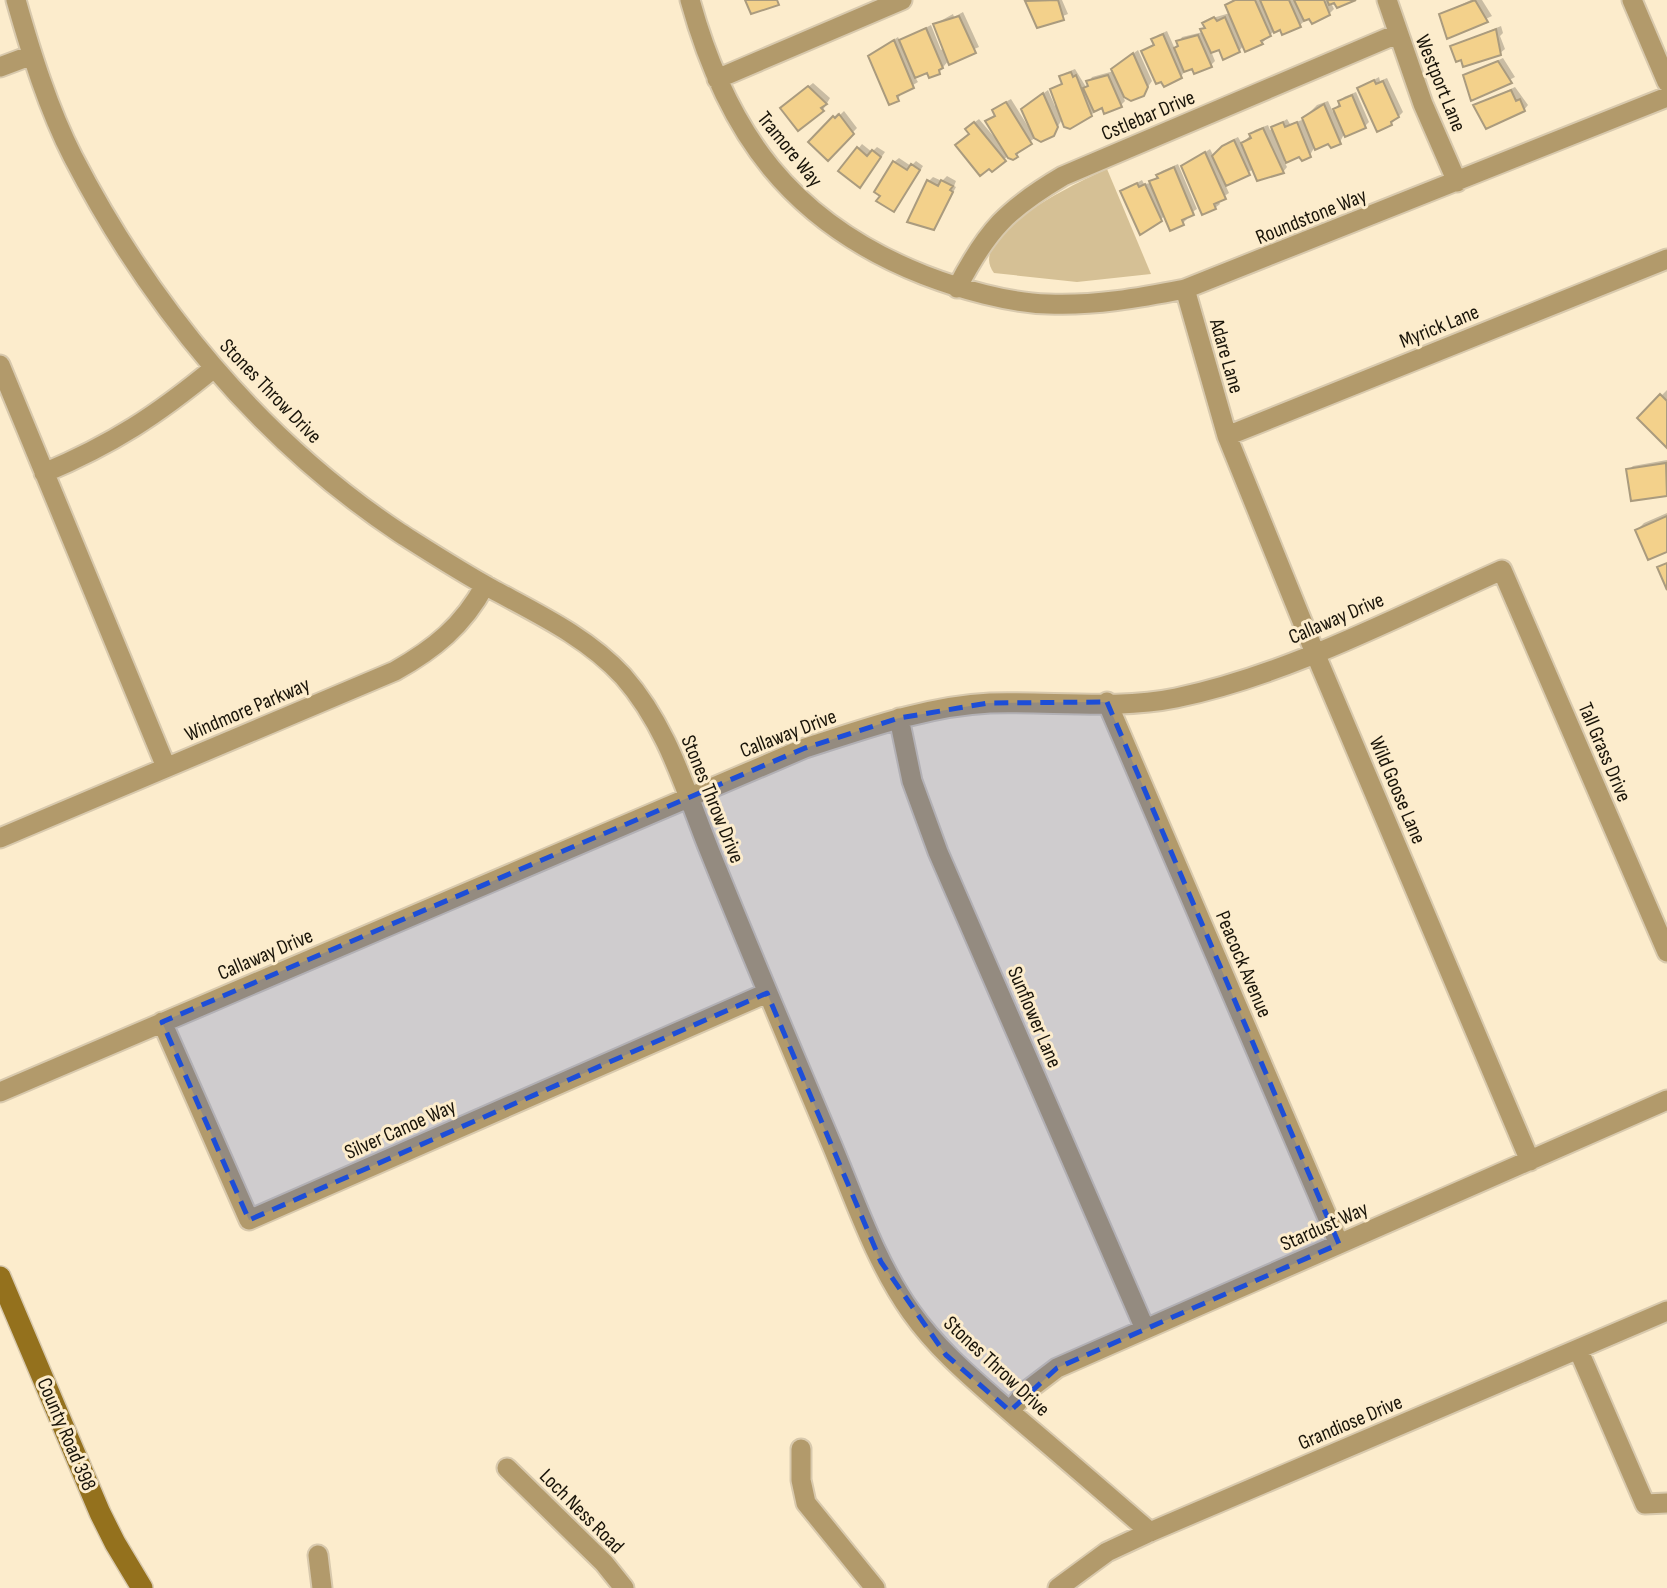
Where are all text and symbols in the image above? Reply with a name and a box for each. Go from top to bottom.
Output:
street label: Westport Lane [1410,31,1471,135]
street label: Cstlebar Drive [1098,85,1199,146]
street label: Tramore Way [752,107,828,192]
street label: Roundstone Way [1252,183,1370,250]
street label: Myrick Lane [1396,299,1483,354]
street label: Adare Lane [1204,315,1249,396]
street label: Stones Throw Drive [215,334,327,449]
street label: Callaway Drive [1285,587,1388,650]
street label: Windmore Parkway [181,672,313,747]
street label: Tall Grass Drive [1572,699,1637,806]
street label: Callaway Drive [736,704,840,763]
street label: Stones Throw Drive [676,732,750,867]
street label: Wild Goose Lane [1364,733,1431,848]
street label: Peacock Avenue [1210,907,1277,1021]
street label: Callaway Drive [214,923,317,986]
street label: Sunflower Lane [1002,963,1067,1071]
street label: Silver Canoe Way [341,1094,460,1165]
street label: Stardust Way [1277,1196,1372,1257]
street label: Stones Throw Drive [939,1311,1055,1422]
street label: County Road 398 [32,1374,102,1494]
street label: Grandiose Drive [1294,1389,1406,1456]
street label: Loch Ness Road [534,1464,629,1559]

